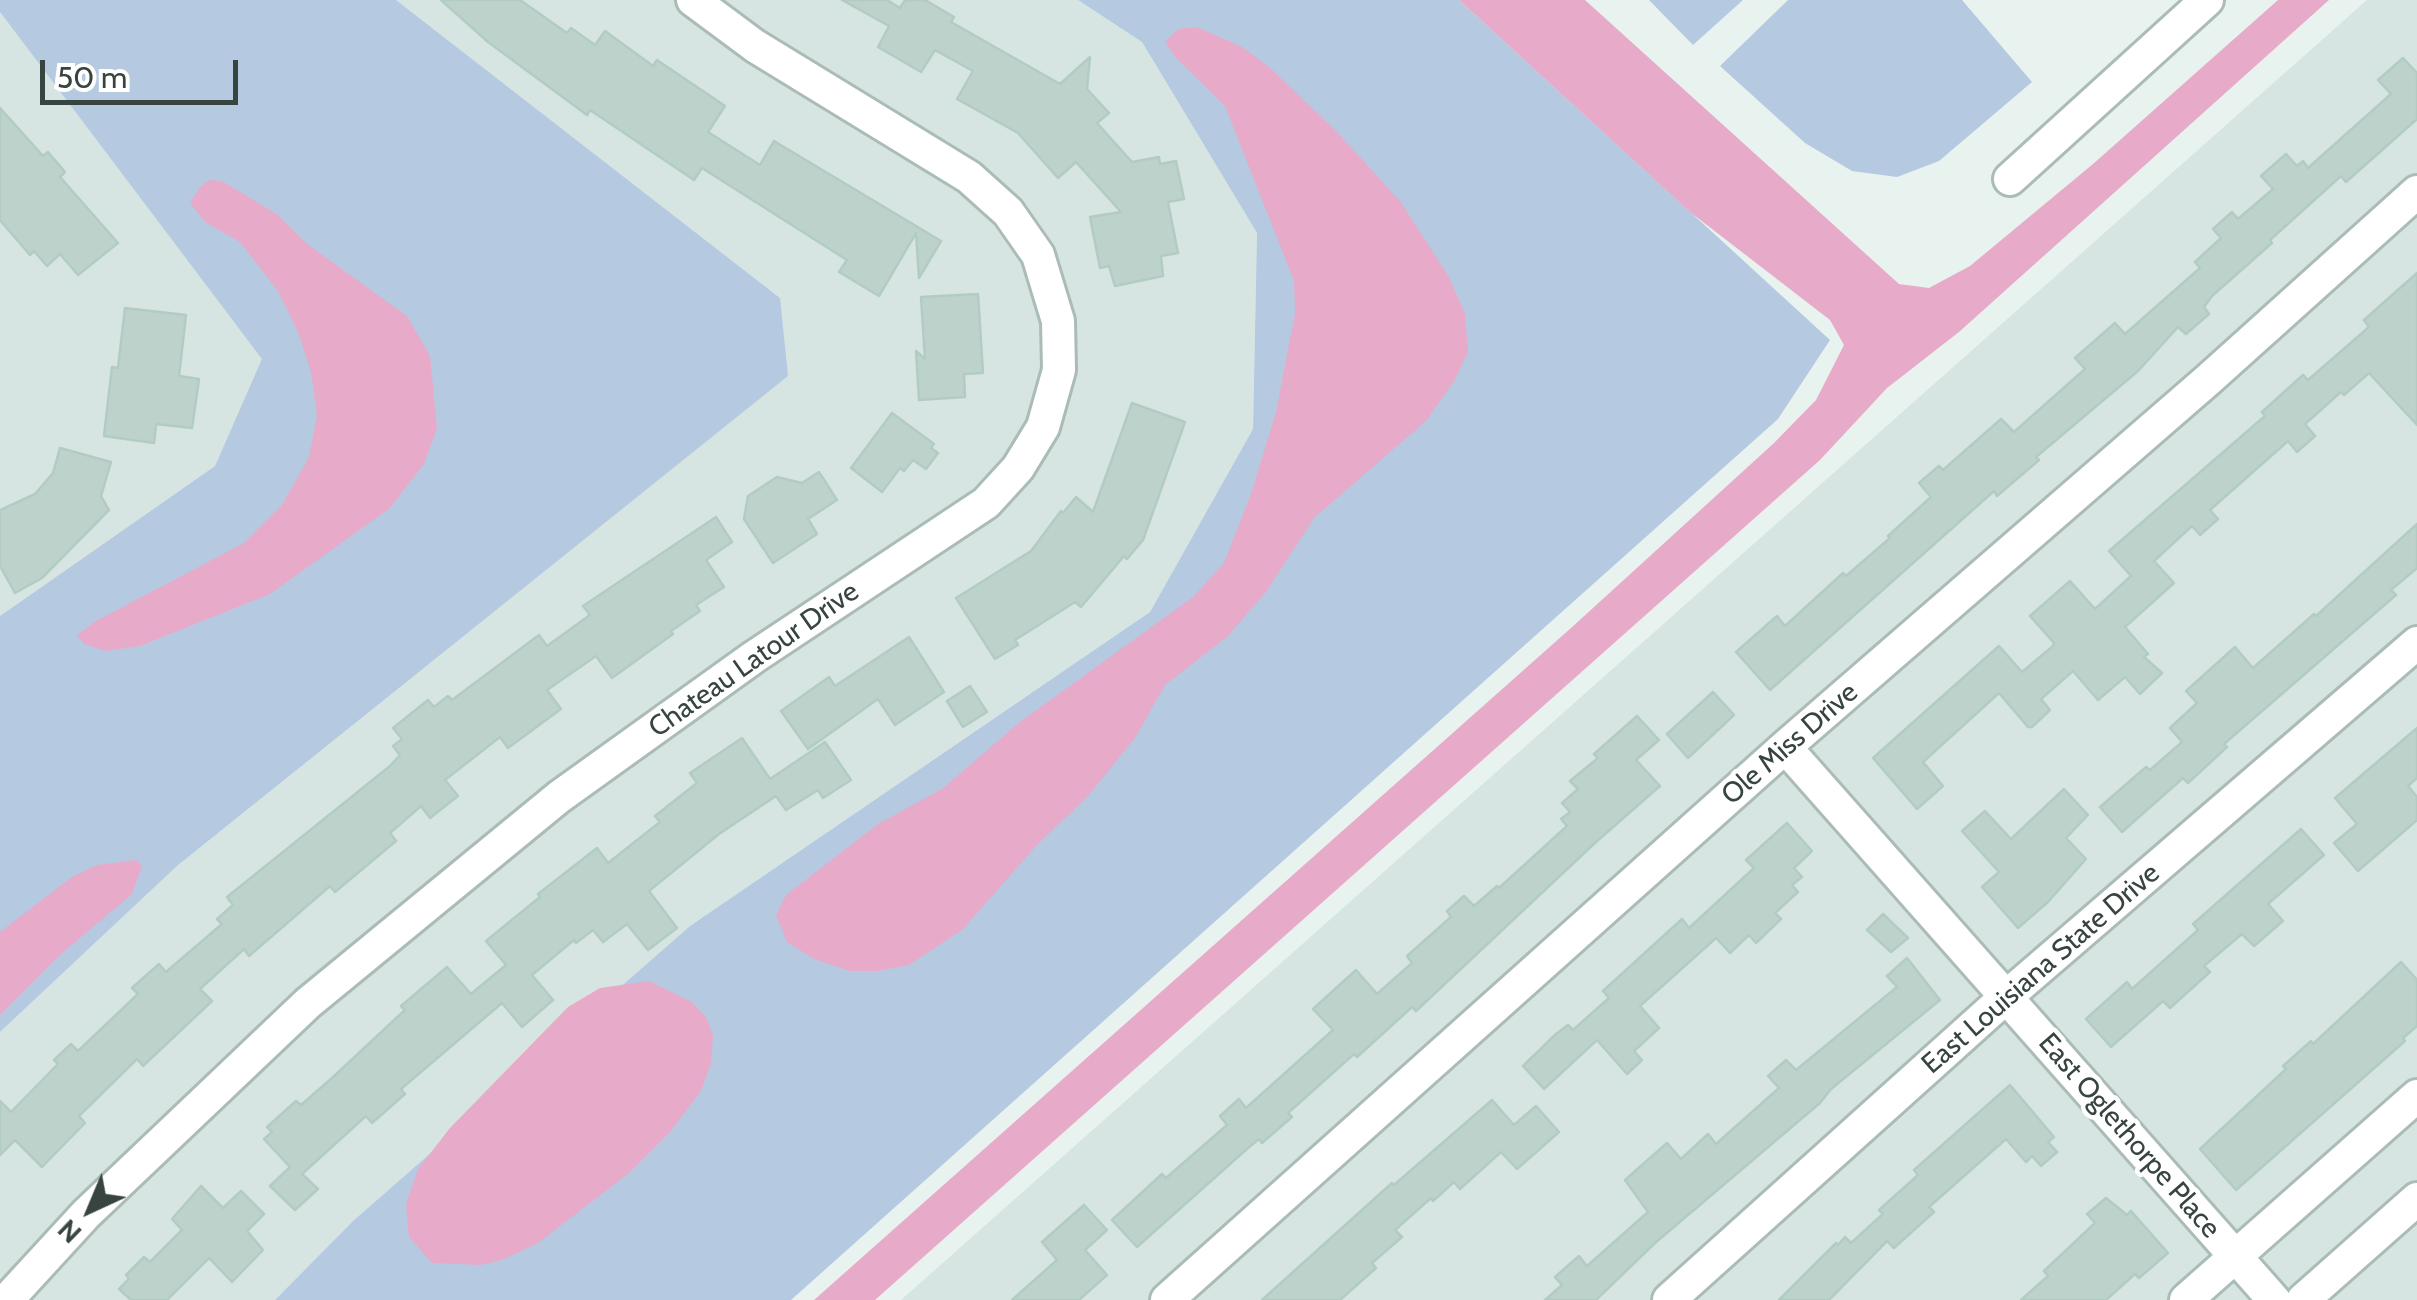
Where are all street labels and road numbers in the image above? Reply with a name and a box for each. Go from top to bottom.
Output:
street label: Chateau Latour Drive [643,575,865,745]
street label: Ole Miss Drive [1715,676,1865,812]
street label: East Louisiana State Drive [1915,857,2167,1081]
street label: East Oglethorpe Place [2031,1027,2227,1245]

